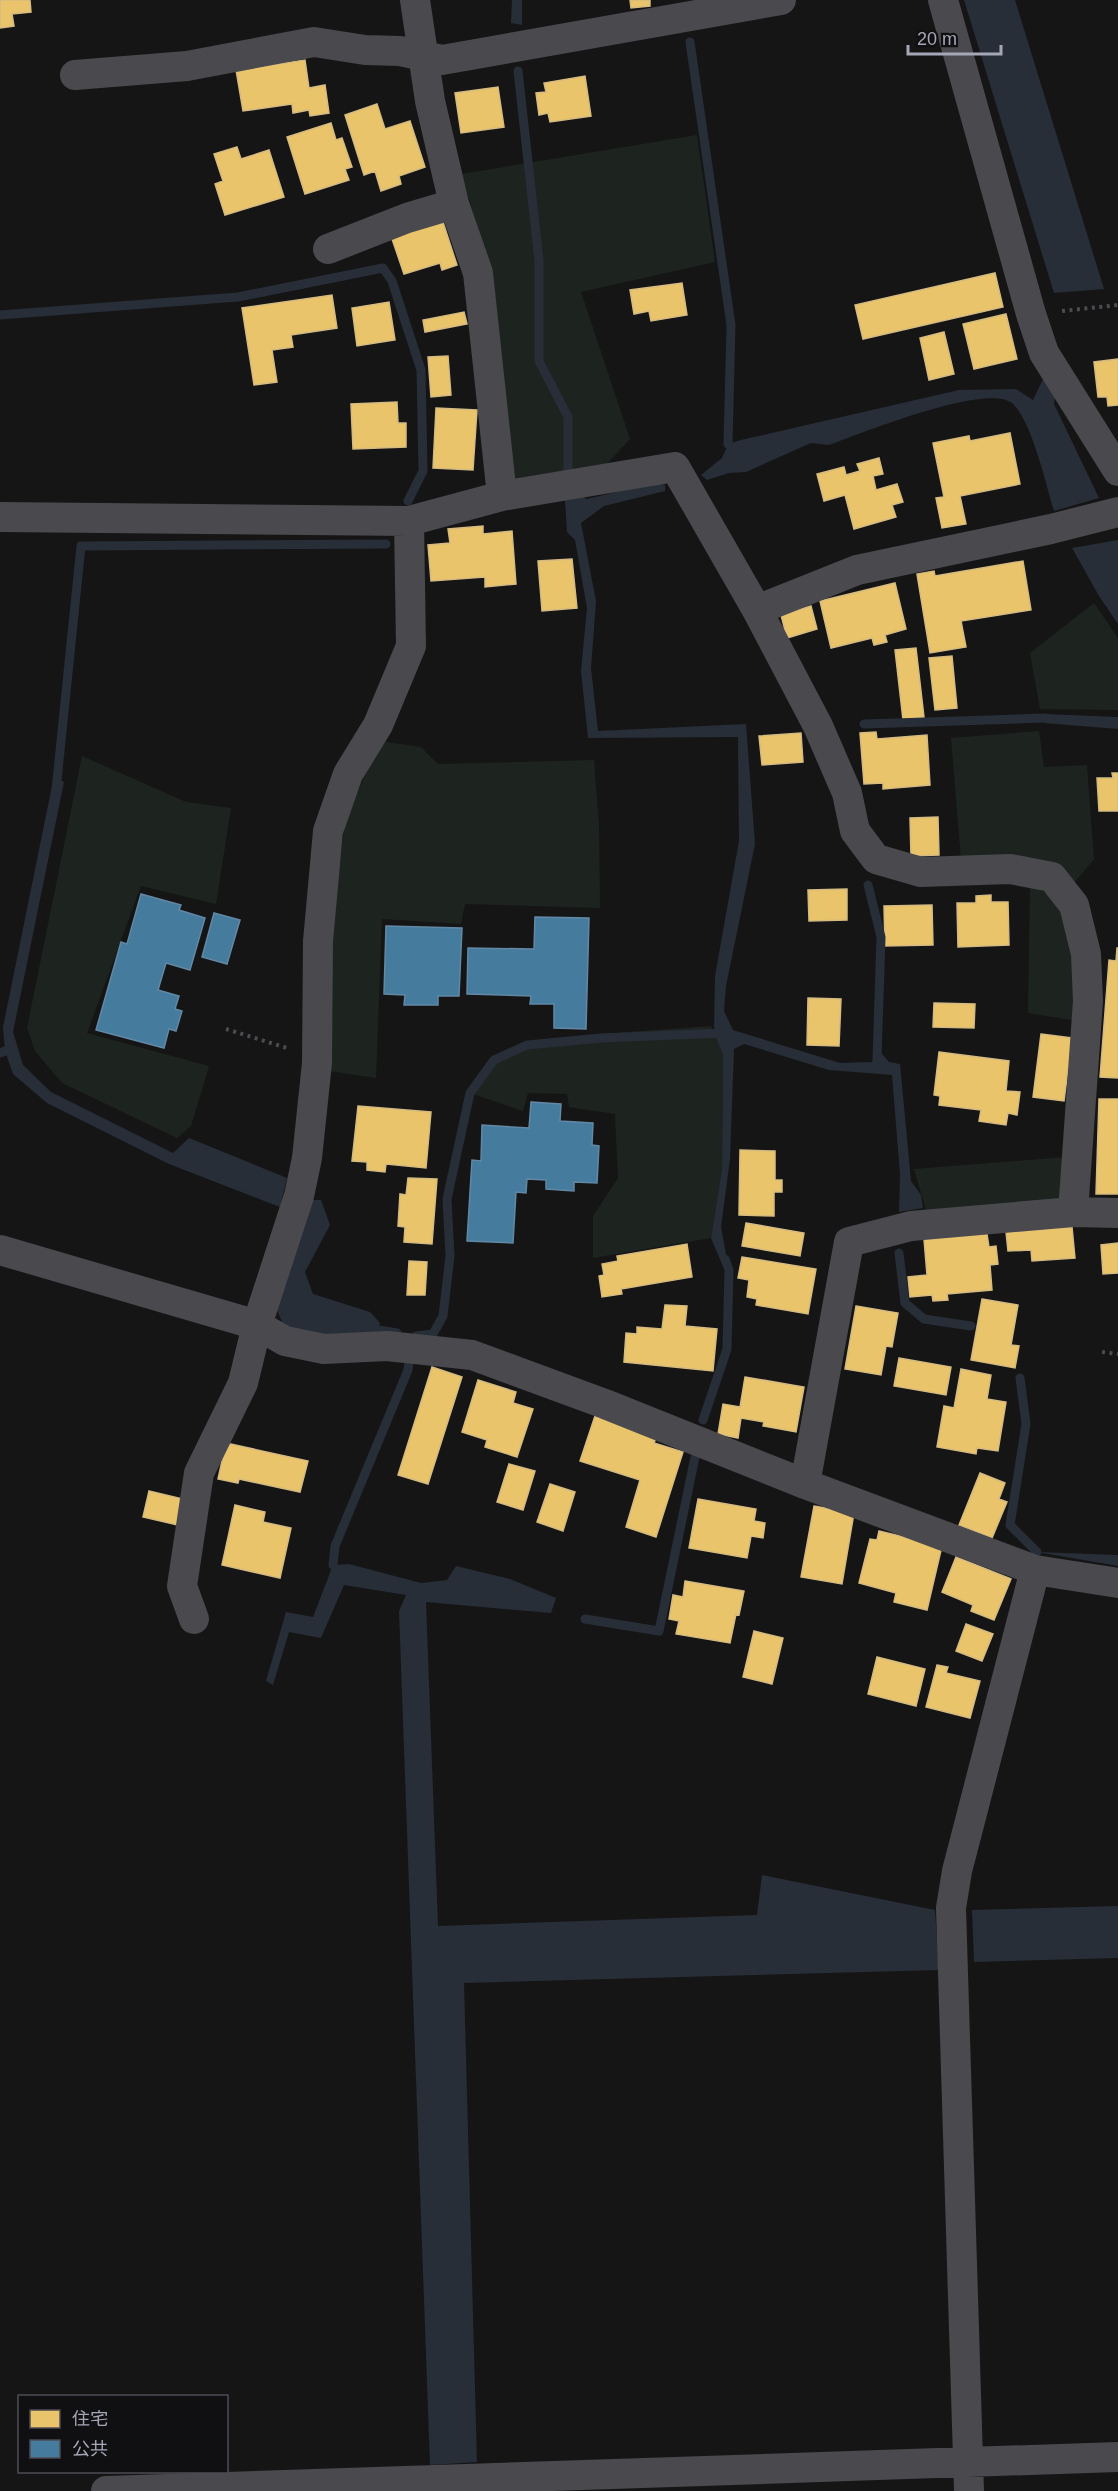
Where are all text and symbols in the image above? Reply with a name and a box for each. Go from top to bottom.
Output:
scale bar [908,18,1001,56]
text: 20 m [917,29,957,49]
legend [18,2395,228,2473]
text: 住宅 [72,2409,108,2429]
text: 公共 [72,2439,108,2459]

